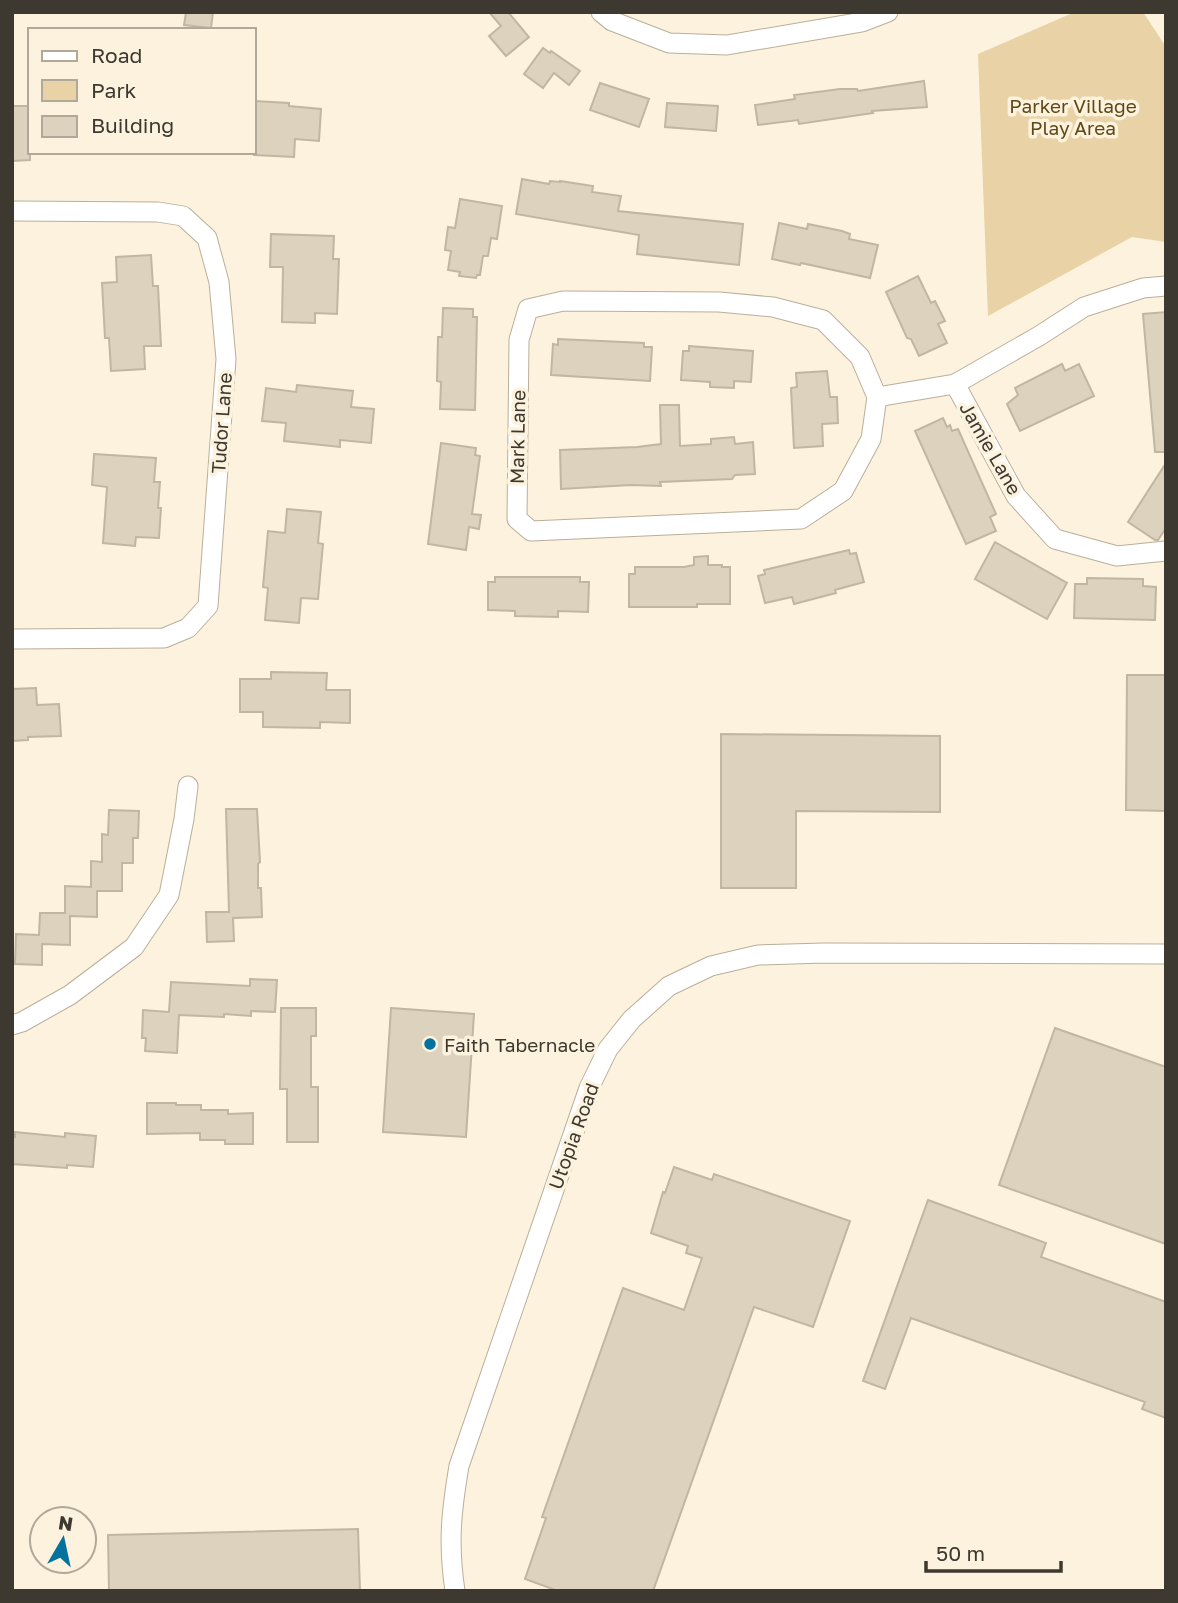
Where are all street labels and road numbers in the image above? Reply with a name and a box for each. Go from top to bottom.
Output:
street label: Tudor Lane [206,372,236,474]
street label: Mark Lane [505,390,529,484]
street label: Jamie Lane [955,397,1027,499]
street label: Utopia Road [543,1080,603,1192]

